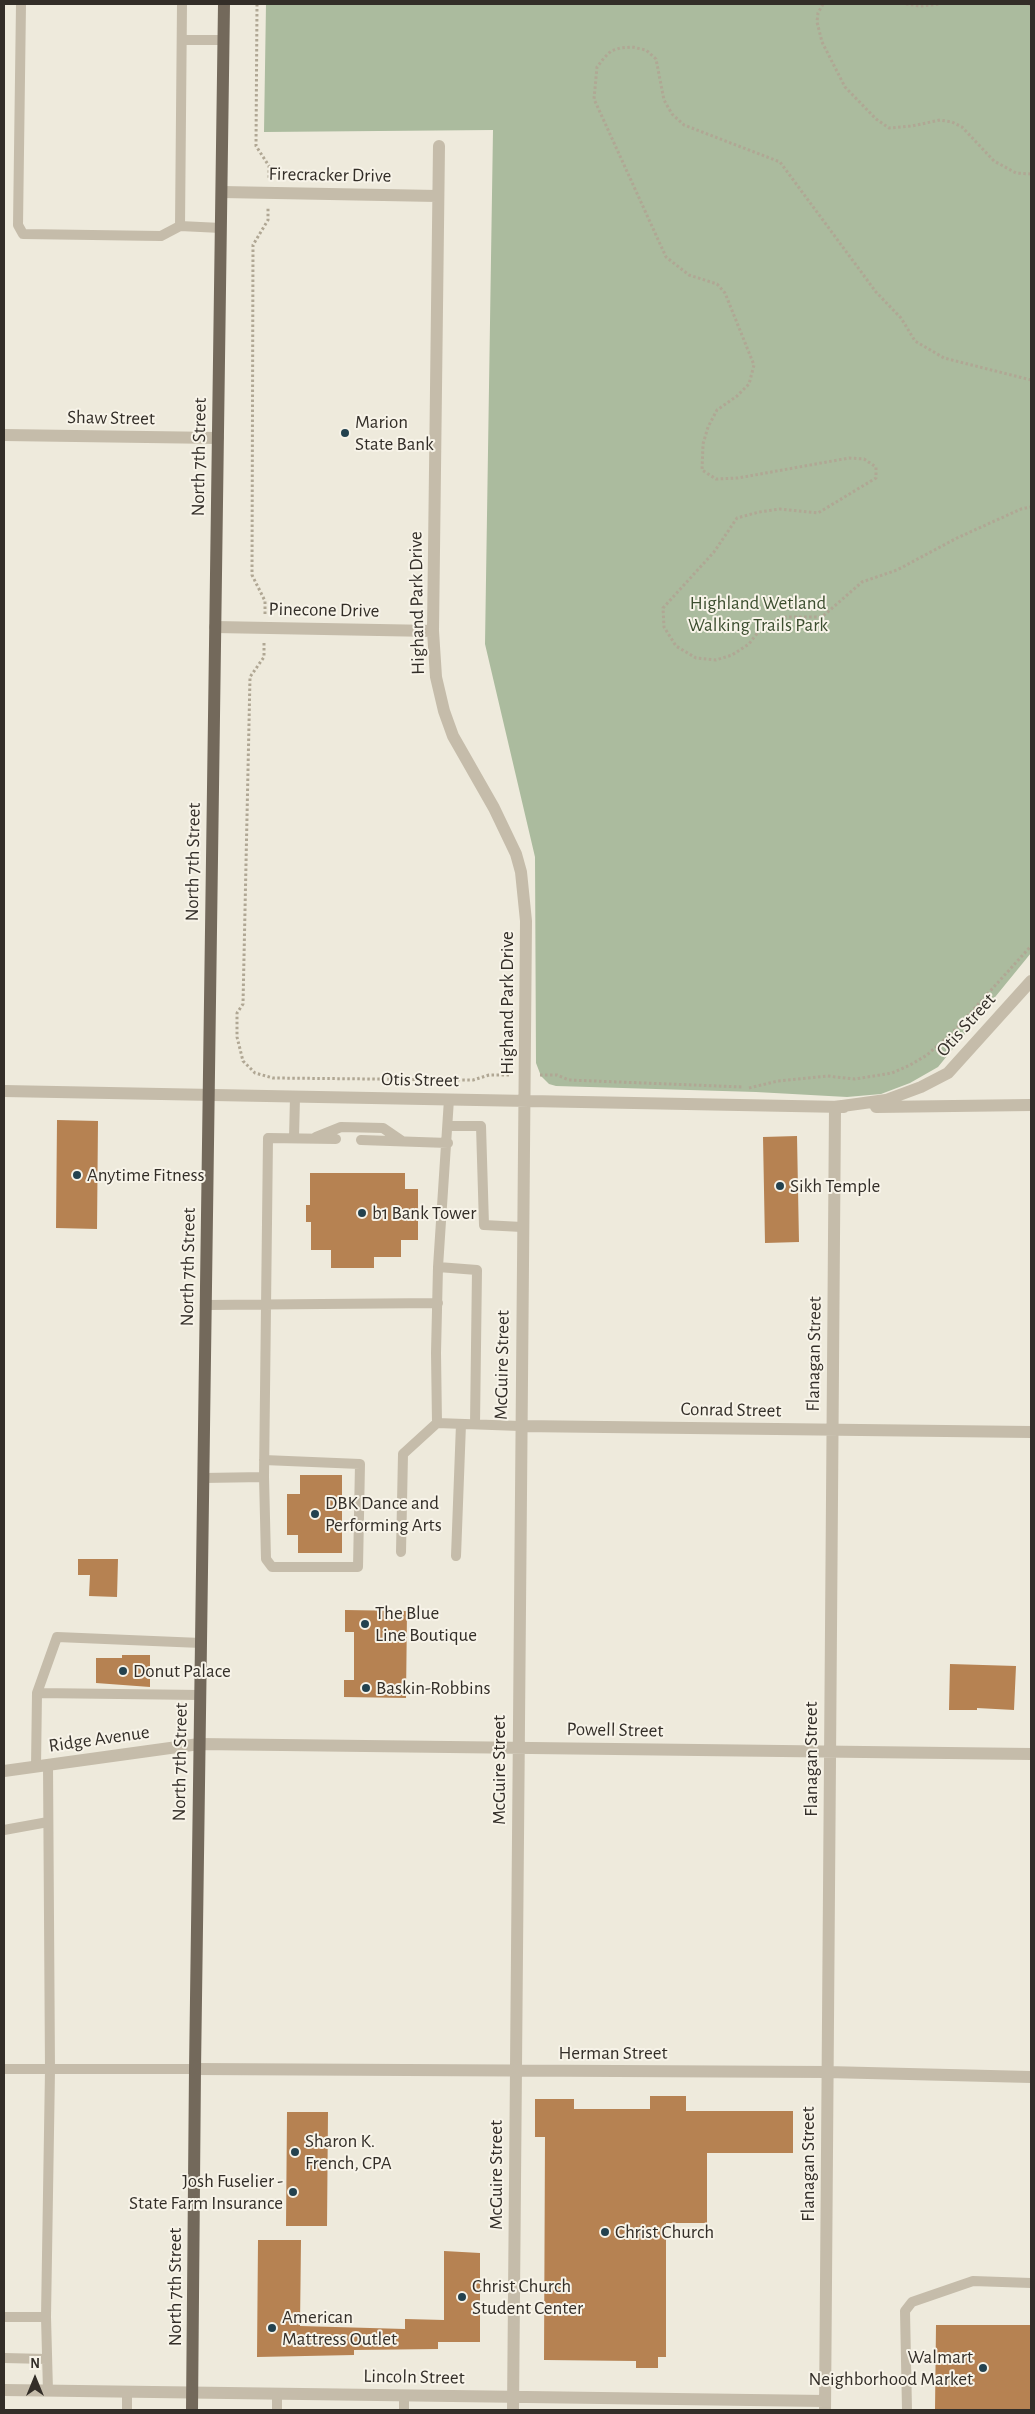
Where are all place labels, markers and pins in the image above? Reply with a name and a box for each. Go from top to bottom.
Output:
place label: Marion State Bank [355,411,434,455]
marker: Marion State Bank [339,427,351,439]
place label: Anytime Fitness [87,1164,205,1186]
marker: Anytime Fitness [71,1169,83,1181]
place label: Sikh Temple [790,1175,880,1197]
marker: Sikh Temple [774,1180,786,1192]
place label: b1 Bank Tower [372,1202,476,1224]
marker: b1 Bank Tower [356,1207,368,1219]
place label: DBK Dance and Performing Arts [325,1492,442,1536]
marker: DBK Dance and Performing Arts [309,1508,321,1520]
place label: The Blue Line Boutique [375,1602,477,1646]
marker: The Blue Line Boutique [359,1618,371,1630]
place label: Donut Palace [133,1660,231,1682]
marker: Donut Palace [117,1665,129,1677]
place label: Baskin-Robbins [376,1677,490,1699]
marker: Baskin-Robbins [360,1682,372,1694]
place label: Sharon K. French, CPA [305,2130,392,2174]
marker: Sharon K. French, CPA [289,2146,301,2158]
place label: Josh Fuselier - State Farm Insurance [129,2170,283,2214]
marker: Josh Fuselier - State Farm Insurance [287,2186,299,2198]
place label: Christ Church [615,2221,714,2243]
marker: Christ Church [599,2226,611,2238]
place label: Christ Church Student Center [472,2275,583,2319]
marker: Christ Church Student Center [456,2291,468,2303]
place label: American Mattress Outlet [282,2306,397,2350]
marker: American Mattress Outlet [266,2322,278,2334]
place label: Walmart Neighborhood Market [809,2346,973,2390]
marker: Walmart Neighborhood Market [977,2362,989,2374]

